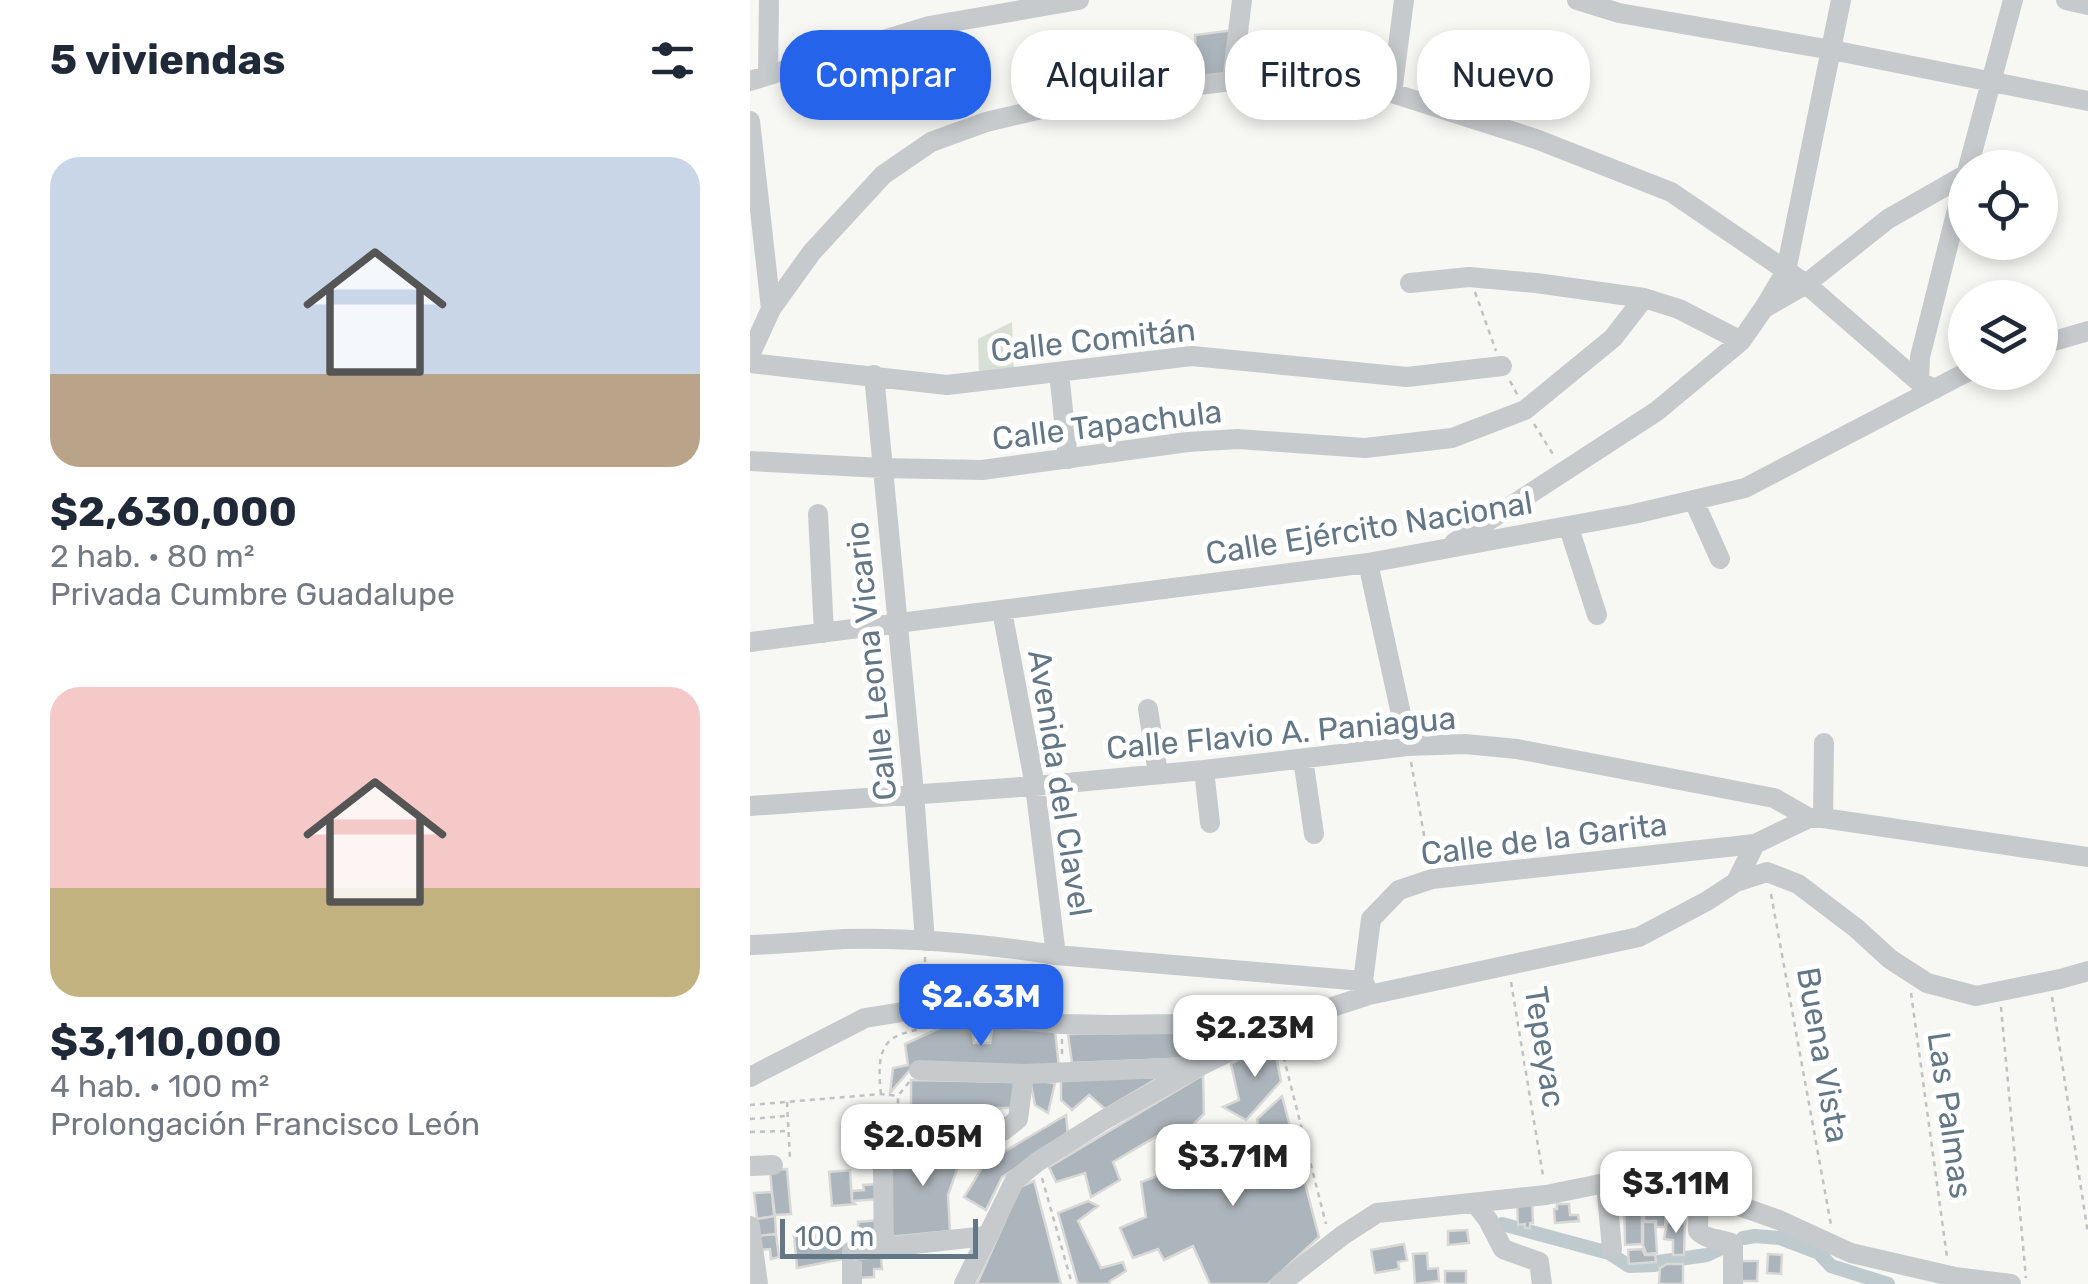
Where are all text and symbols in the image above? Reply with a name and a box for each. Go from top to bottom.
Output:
chip: Comprar [780,30,991,120]
chip: Alquilar [1011,30,1205,120]
chip: Filtros [1225,30,1397,120]
chip: Nuevo [1417,30,1590,120]
icon: filters [645,33,700,88]
text: 5 viviendas [50,35,286,85]
map controls [1948,150,2058,390]
button: locate [1948,150,2058,260]
icon: home [285,222,465,402]
button: layers [1948,280,2058,390]
street label: Calle Comitán [989,310,1197,370]
street label: Calle Tapachula [990,392,1224,458]
street label: Calle Ejército Nacional [1203,483,1535,573]
text: $2,630,000 [50,487,297,537]
street label: Calle Leona Vicario [837,520,905,802]
text: 2 hab. · 80 m² [50,537,255,575]
text: Privada Cumbre Guadalupe [50,575,455,613]
street label: Avenida del Clavel [1020,647,1100,919]
street label: Calle Flavio A. Paniagua [1105,699,1457,767]
icon: home [285,752,465,932]
street label: Calle de la Garita [1419,805,1669,873]
pin: $2.63M [900,964,1062,1049]
street label: Buena Vista [1789,964,1857,1146]
text: $2.63M [921,977,1041,1015]
street label: Tepeyac [1517,984,1573,1110]
pin: $2.23M [1174,995,1336,1080]
text: $2.23M [1195,1008,1315,1046]
text: $3,110,000 [50,1017,282,1067]
street label: Las Palmas [1919,1029,1981,1201]
text: 4 hab. · 100 m² [50,1067,269,1105]
pin: $2.05M [842,1104,1004,1189]
text: Prolongación Francisco León [50,1105,480,1143]
text: $2.05M [863,1117,983,1155]
pin: $3.71M [1152,1124,1314,1209]
text: $3.71M [1177,1137,1289,1175]
pin: $3.11M [1595,1151,1757,1236]
text: $3.11M [1622,1164,1730,1202]
scale bar [780,1214,978,1258]
text: 100 m [795,1220,874,1253]

